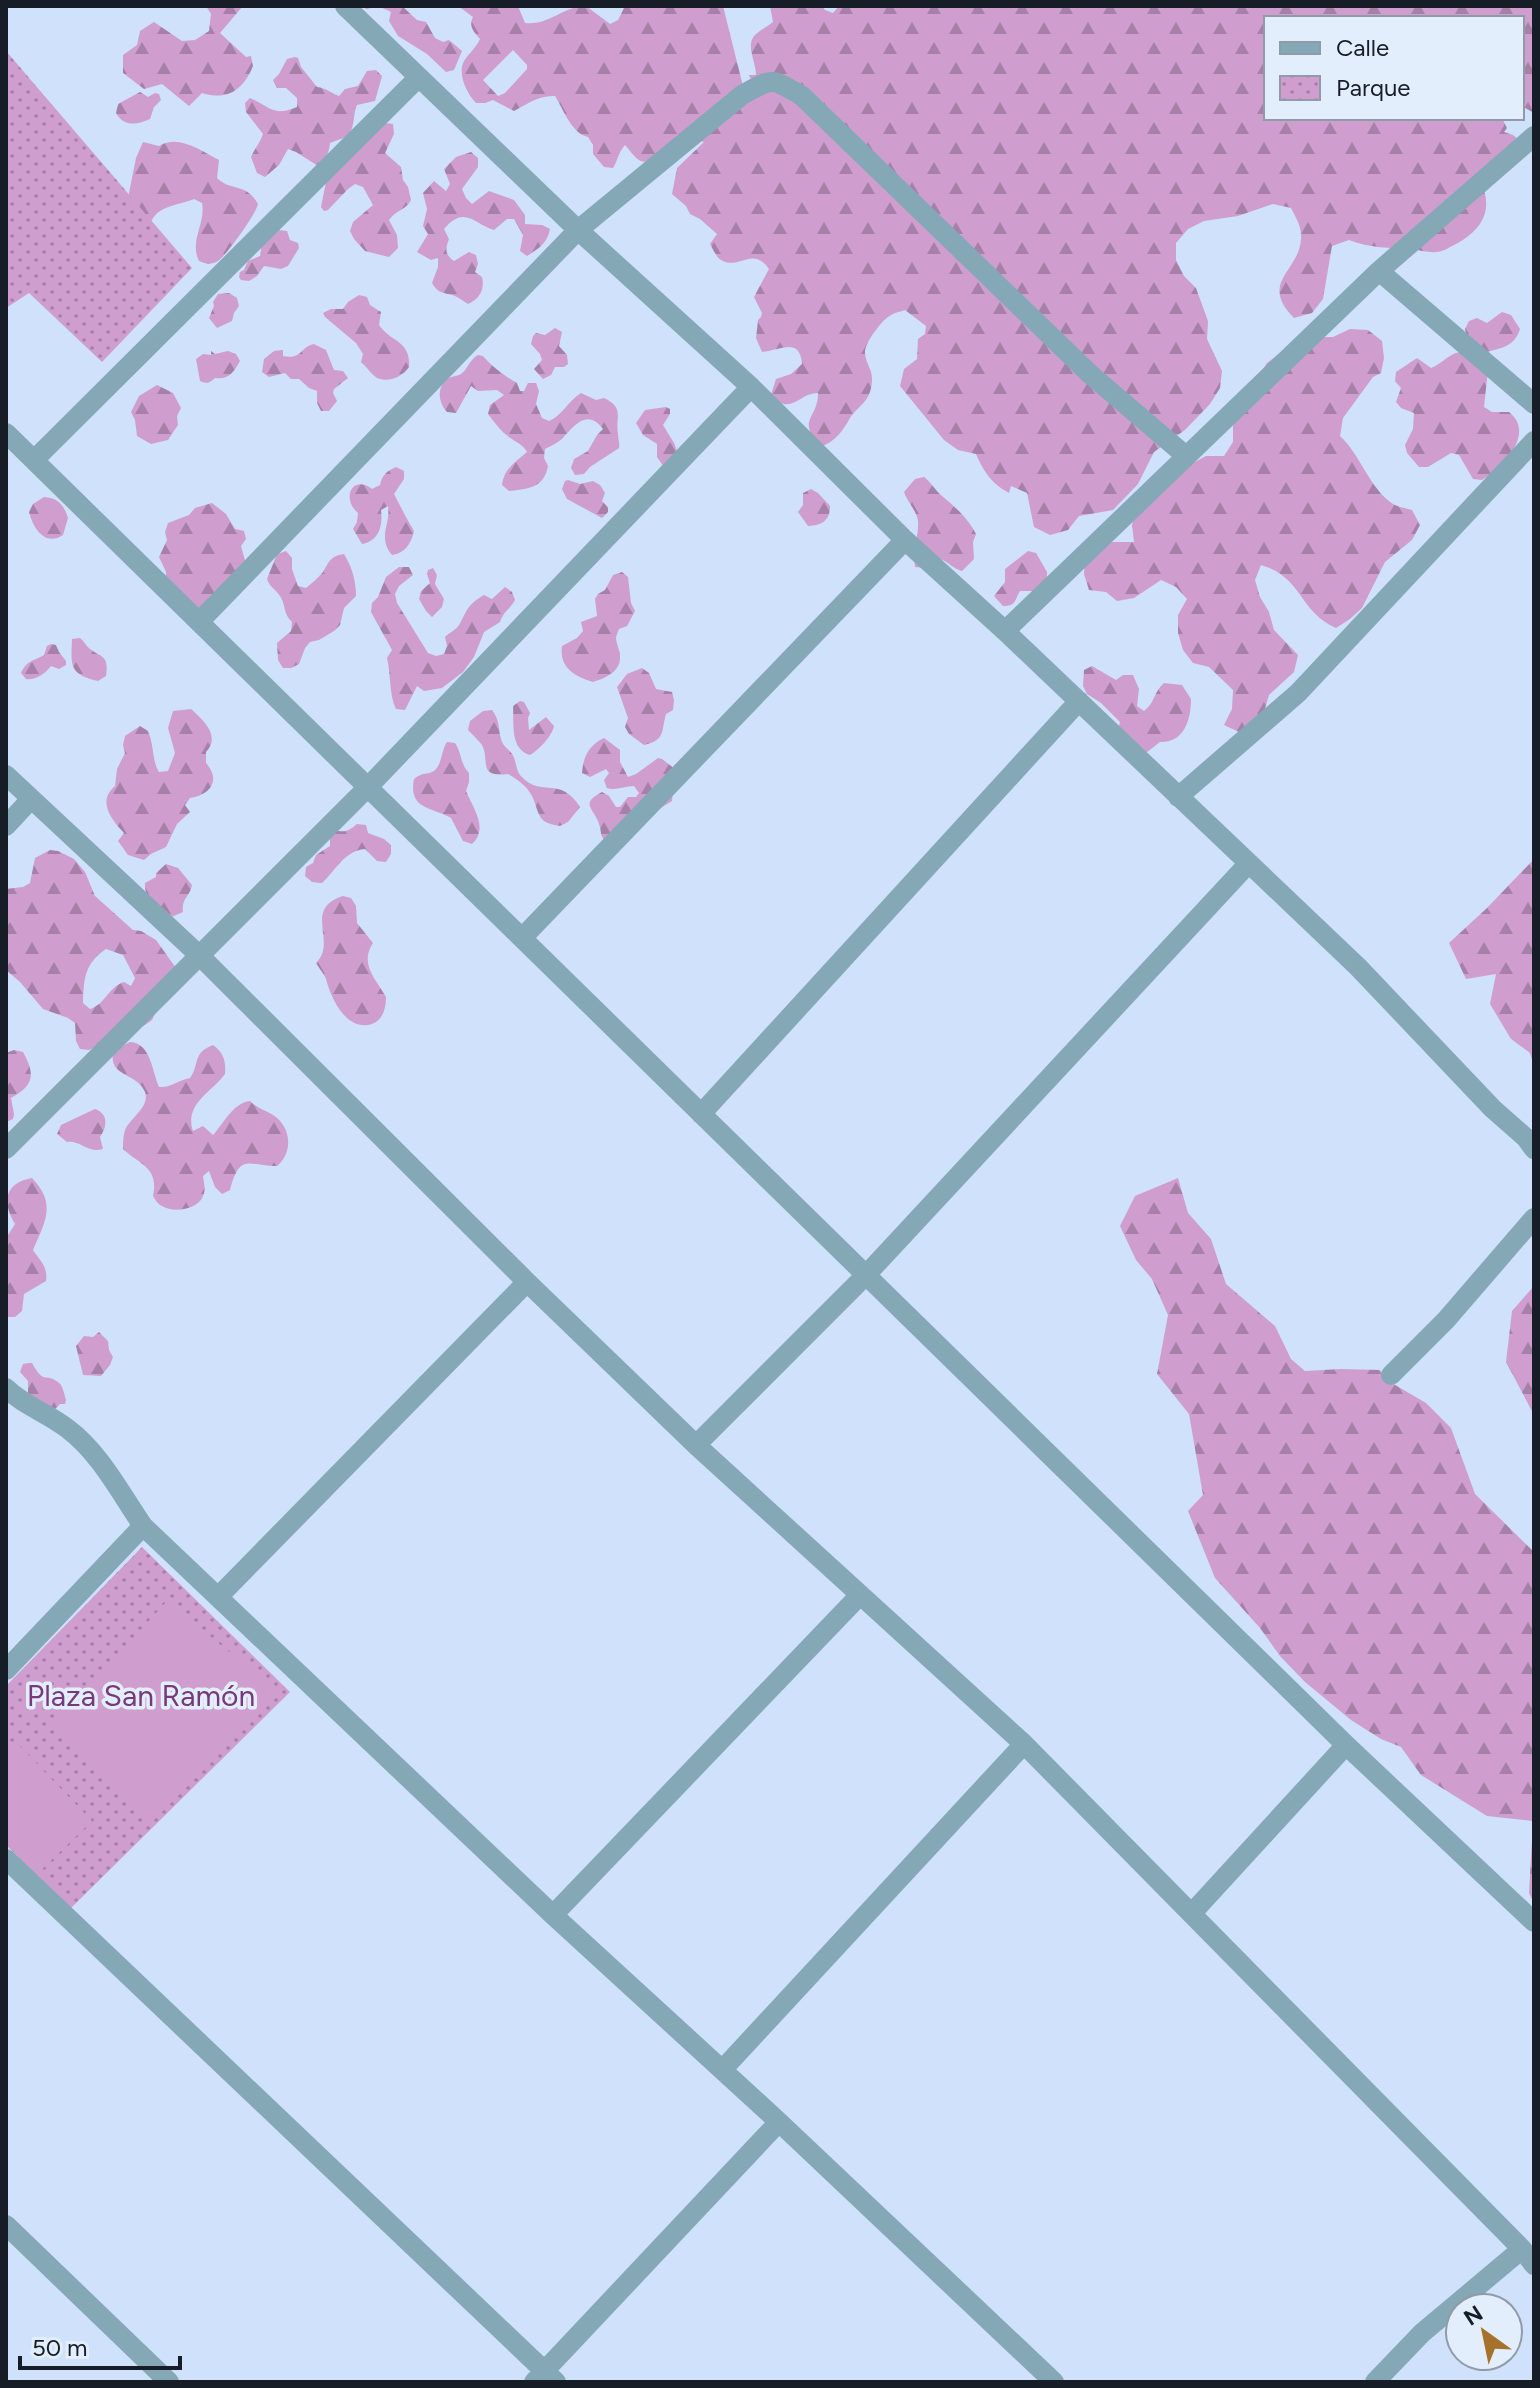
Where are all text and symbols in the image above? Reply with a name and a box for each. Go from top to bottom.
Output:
legend [1264,16,1524,120]
text: Calle [1336,33,1389,62]
text: Parque [1336,73,1410,102]
park label: Plaza San Ramón [27,1677,255,1714]
north arrow [1444,2292,1524,2372]
text: N [1459,2300,1488,2332]
scale bar [20,2320,180,2370]
text: 50 m [32,2333,88,2362]

